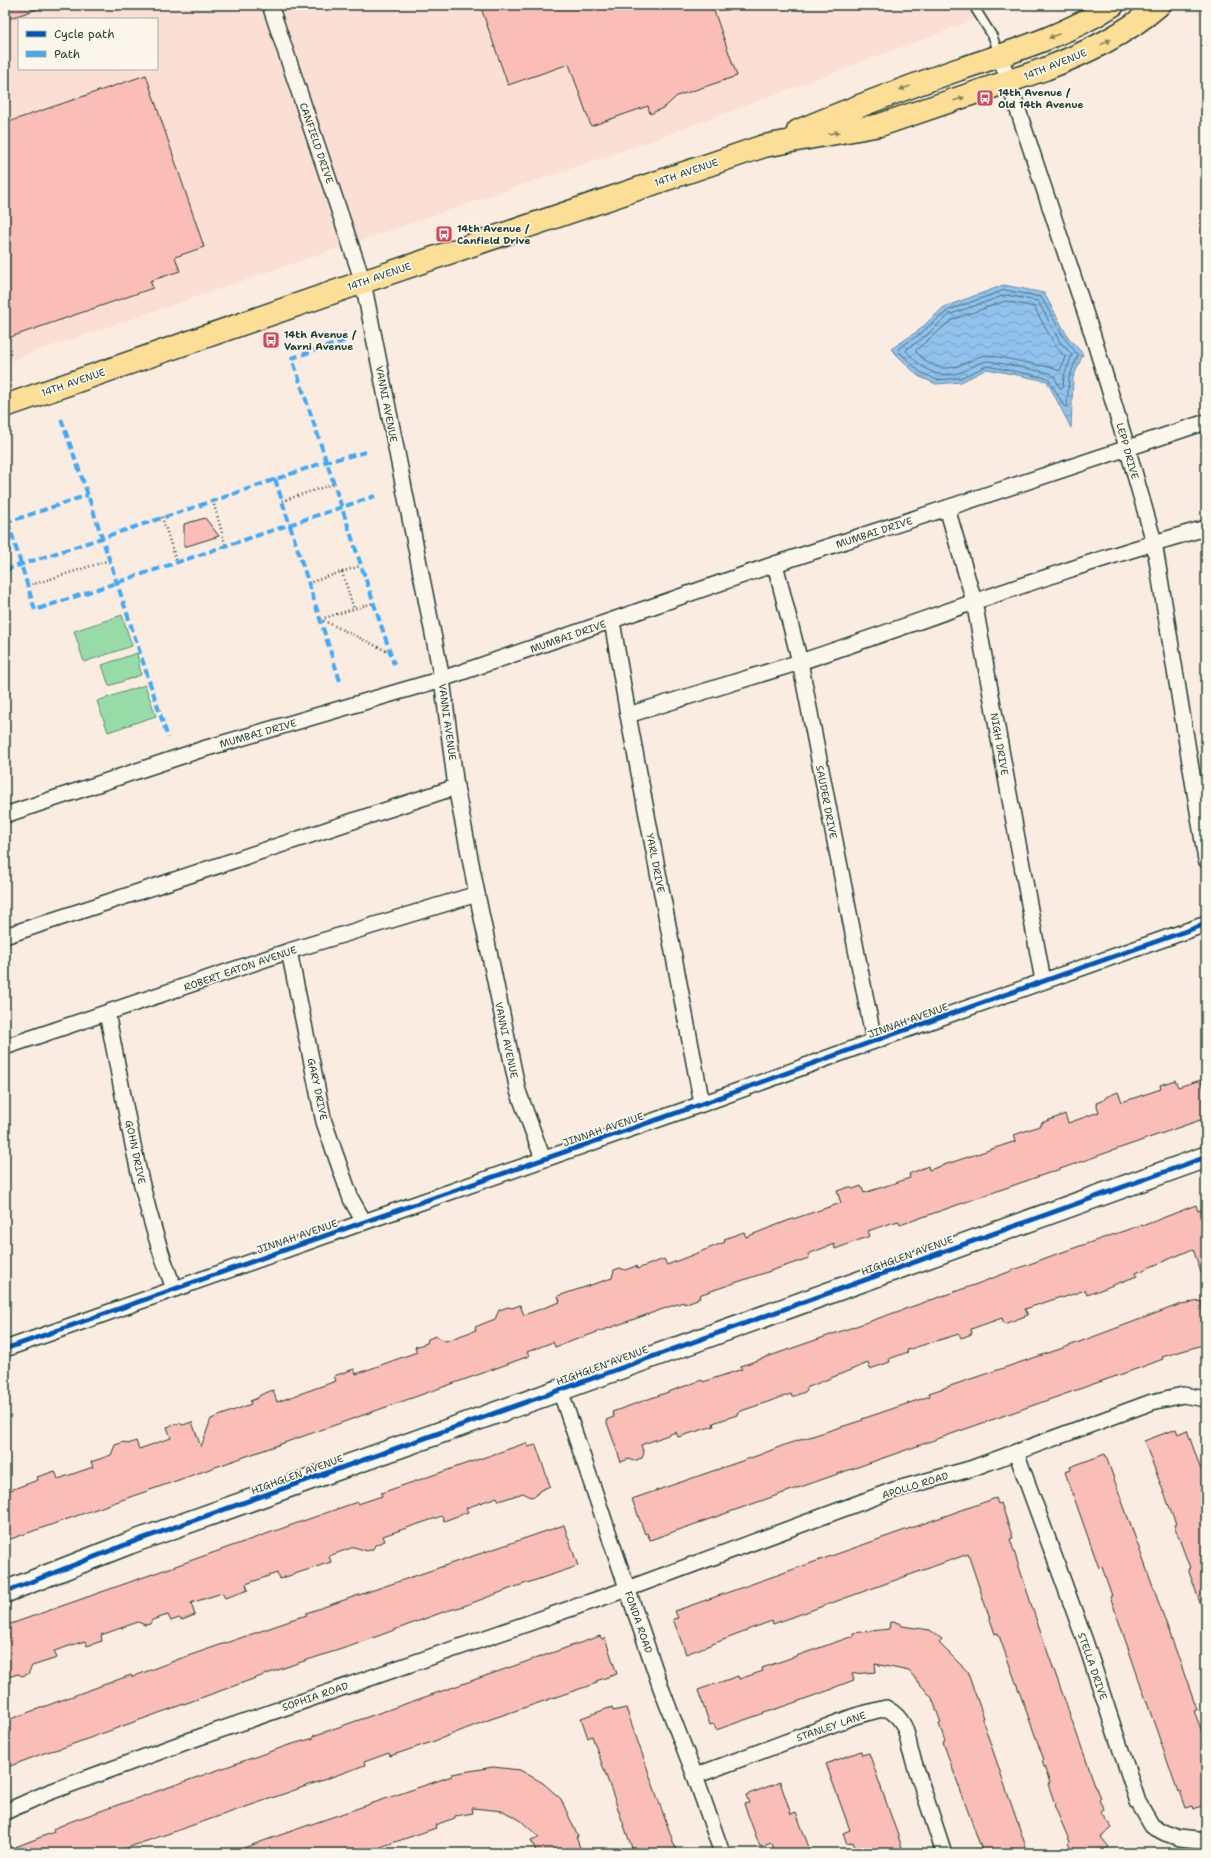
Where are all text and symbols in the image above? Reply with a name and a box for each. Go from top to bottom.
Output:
legend [18,18,158,70]
text: Cycle path [54,26,115,42]
one-way arrow [1047,34,1059,40]
one-way arrow [1100,38,1112,45]
text: Path [54,46,80,62]
street label: 14TH AVENUE [1022,46,1089,83]
one-way arrow [898,86,910,92]
place label: 14th Avenue / Old 14th Avenue [998,86,1083,111]
bus stop icon: 14th Avenue / Old 14th Avenue [975,88,995,108]
one-way arrow [953,95,965,101]
street label: CANFIELD DRIVE [297,101,337,185]
one-way arrow [828,130,840,136]
street label: 14TH AVENUE [652,155,720,190]
place label: 14th Avenue / Canfield Drive [457,222,530,247]
bus stop icon: 14th Avenue / Canfield Drive [434,224,454,244]
street label: 14TH AVENUE [345,259,413,294]
place label: 14th Avenue / Varni Avenue [284,328,357,353]
bus stop icon: 14th Avenue / Varni Avenue [261,330,281,350]
street label: 14TH AVENUE [39,365,107,400]
street label: VANNI AVENUE [373,365,400,443]
street label: LEPP DRIVE [1113,421,1142,481]
street label: MUMBAI DRIVE [834,514,914,551]
street label: MUMBAI DRIVE [528,617,608,656]
street label: VANNI AVENUE [436,683,459,761]
street label: NIGH DRIVE [988,712,1011,776]
street label: MUMBAI DRIVE [218,716,298,751]
street label: SAUDER DRIVE [813,764,840,840]
street label: YARL DRIVE [643,832,668,894]
street label: ROBERT EATON AVENUE [182,943,298,994]
street label: JINNAH AVENUE [866,1000,950,1041]
street label: VANNI AVENUE [492,1001,521,1079]
street label: GARY DRIVE [305,1057,330,1121]
street label: JINNAH AVENUE [561,1110,645,1149]
street label: GOHN DRIVE [122,1119,149,1185]
street label: JINNAH AVENUE [255,1217,339,1256]
street label: HIGHGLEN AVENUE [859,1233,955,1278]
street label: HIGHGLEN AVENUE [554,1343,650,1388]
street label: HIGHGLEN AVENUE [249,1452,345,1497]
street label: APOLLO ROAD [880,1469,950,1502]
street label: FONDA ROAD [622,1589,655,1655]
street label: STELLA DRIVE [1075,1631,1110,1702]
street label: SOPHIA ROAD [280,1679,350,1714]
street label: STANLEY LANE [795,1708,868,1744]

